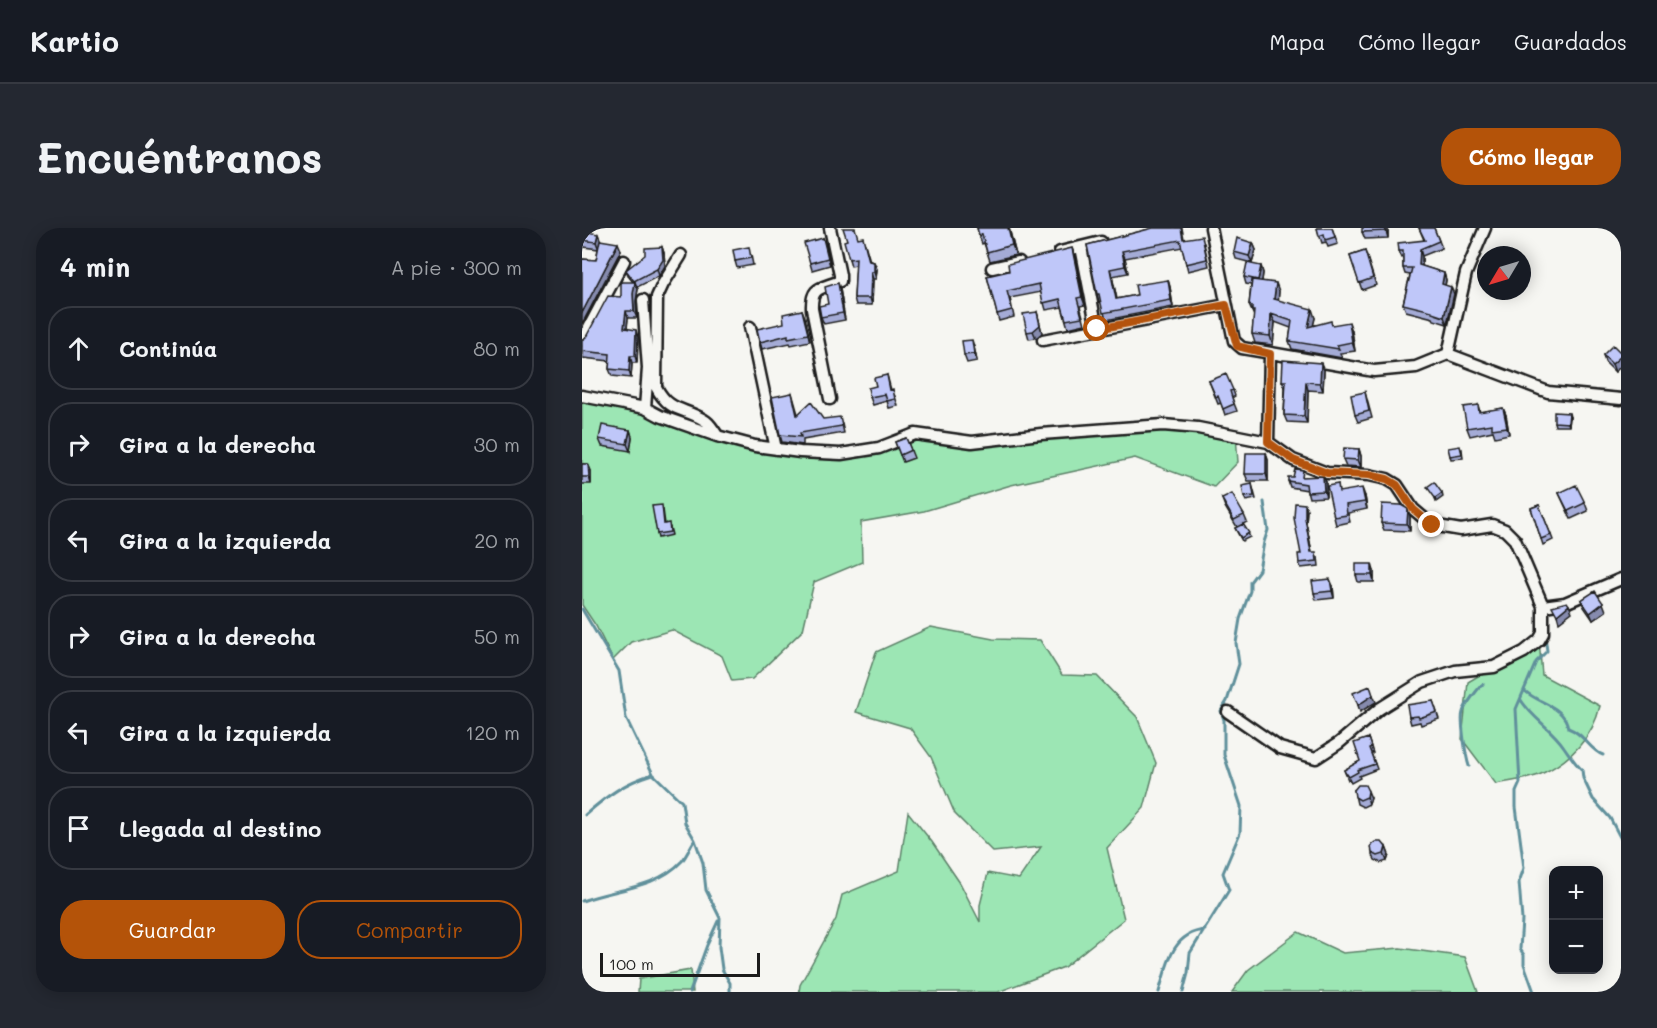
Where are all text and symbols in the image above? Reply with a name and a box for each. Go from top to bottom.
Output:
text: Kartio [30,23,119,59]
text: Mapa [1269,28,1325,55]
text: Cómo llegar [1358,28,1481,55]
text: Guardados [1514,28,1627,55]
button: Cómo llegar [1441,128,1621,185]
text: Encuéntranos [36,129,322,184]
north arrow [1477,246,1531,300]
text: 4 min [60,250,130,284]
text: A pie · 300 m [391,254,522,280]
route start [1083,315,1109,341]
icon: ahead [62,332,95,365]
text: Continúa [119,334,217,363]
text: 80 m [473,335,520,361]
icon: right [62,428,95,461]
text: Gira a la derecha [119,430,316,459]
text: 30 m [474,431,520,457]
route end [1418,511,1444,537]
icon: left [62,524,95,557]
text: Gira a la izquierda [119,526,331,555]
text: 20 m [474,527,520,553]
icon: right [62,620,95,653]
text: Gira a la derecha [119,622,316,651]
text: 50 m [474,623,520,649]
icon: left [62,716,95,749]
text: Gira a la izquierda [119,718,331,747]
text: 120 m [465,719,520,745]
icon: arrive [62,812,95,845]
text: Llegada al destino [119,814,321,843]
map controls [1549,866,1603,974]
button: + [1549,866,1603,920]
button: Guardar [60,900,285,959]
button: Compartir [297,900,522,959]
button: − [1549,920,1603,974]
scale bar [600,950,760,978]
text: 100 m [609,953,654,974]

